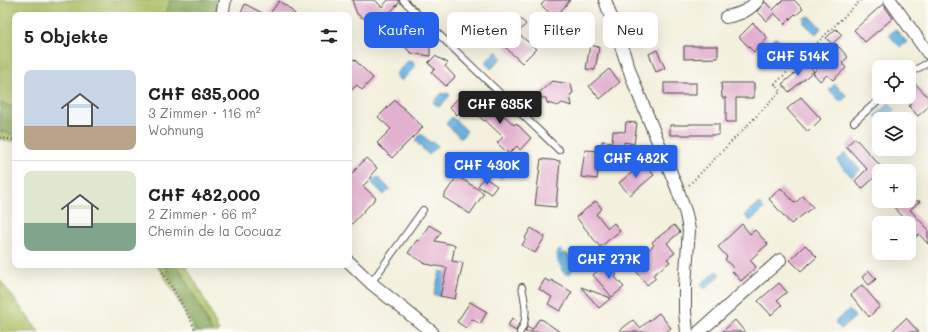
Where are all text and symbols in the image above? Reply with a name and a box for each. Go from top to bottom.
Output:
chip: Kaufen [364,12,439,48]
chip: Mieten [447,12,521,48]
chip: Filter [529,12,595,48]
chip: Neu [603,12,658,48]
text: 5 Objekte [24,25,108,47]
icon: filters [318,25,340,47]
pin: CHF 514K [757,43,839,77]
text: CHF 514K [766,47,830,64]
map controls [872,60,916,260]
button: locate [872,60,916,104]
text: CHF 635,000 [148,82,260,104]
icon: home [56,86,104,134]
pin: CHF 635K [459,91,541,125]
text: CHF 635K [468,95,532,112]
text: 3 Zimmer · 116 m² [148,104,261,121]
button: layers [872,112,916,156]
text: Wohnung [148,121,204,138]
pin: CHF 482K [595,145,677,179]
text: CHF 482K [603,149,669,166]
pin: CHF 430K [446,152,528,186]
text: CHF 430K [454,156,520,173]
button: + [872,164,916,208]
text: CHF 482,000 [148,183,260,205]
icon: home [56,187,104,235]
text: 2 Zimmer · 66 m² [148,205,257,222]
button: − [872,216,916,260]
text: Chemin de la Cocuaz [148,222,281,239]
pin: CHF 277K [568,246,650,280]
text: CHF 277K [577,250,641,267]

